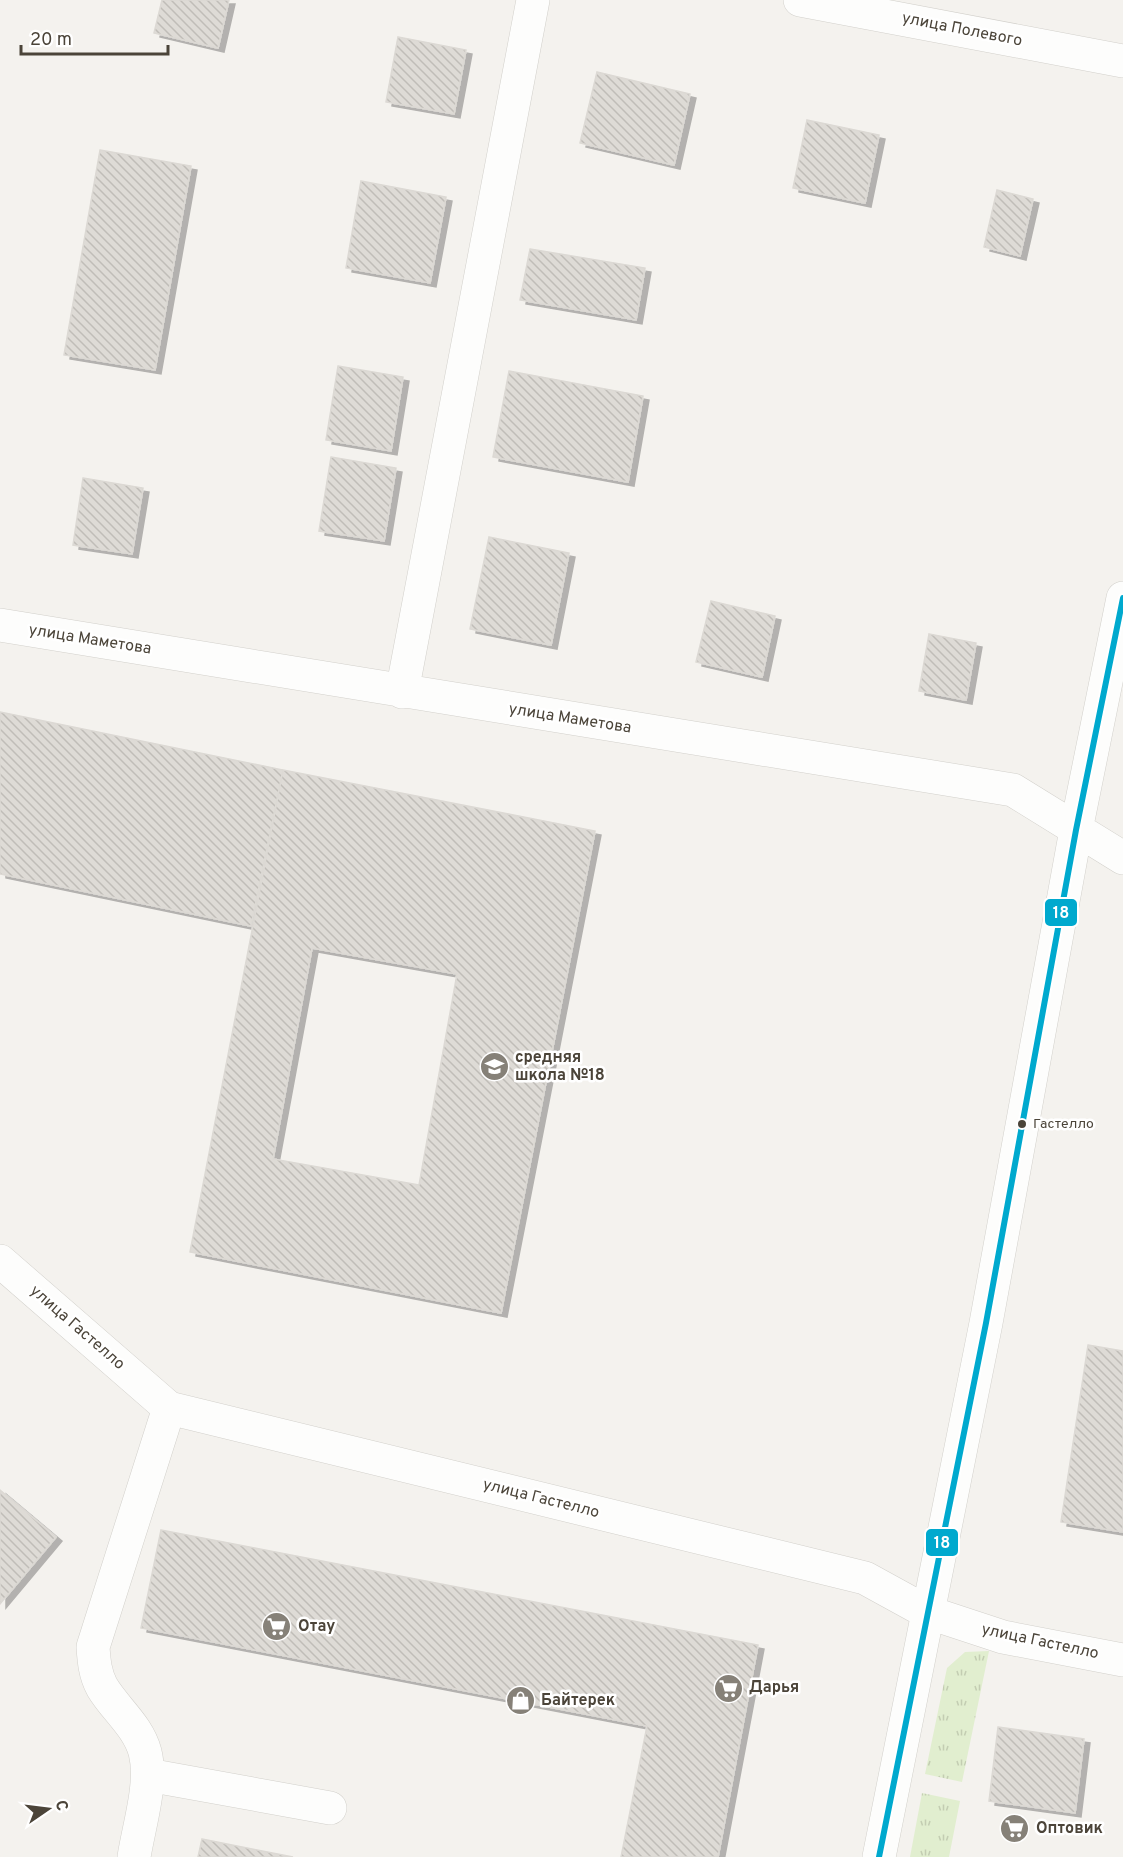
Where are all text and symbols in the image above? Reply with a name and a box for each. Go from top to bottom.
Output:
street label: улица Полевого [900,9,1024,51]
scale bar [21,18,168,56]
text: 20 m [30,29,72,52]
street label: улица Маметова [27,620,153,660]
street label: улица Маметова [507,699,633,739]
line badge: 18 [1044,898,1078,927]
text: 18 [1053,904,1069,924]
place label: средняя школа №18 [515,1048,605,1086]
school or university icon: средняя школа №18 [478,1051,510,1083]
place label: Гастелло [1033,1116,1094,1133]
marker: Гастелло [1016,1118,1028,1130]
street label: улица Гастелло [25,1281,129,1375]
street label: улица Гастелло [481,1475,601,1523]
line badge: 18 [925,1528,959,1557]
text: 18 [934,1534,950,1554]
supermarket icon: Отау [261,1611,293,1643]
place label: Отау [298,1617,335,1637]
street label: улица Гастелло [980,1620,1101,1664]
supermarket icon: Дарья [712,1672,744,1704]
place label: Дарья [749,1678,799,1698]
shop icon: Байтерек [504,1685,536,1717]
place label: Байтерек [541,1691,615,1711]
north arrow [18,1779,78,1839]
text: С [50,1798,72,1813]
supermarket icon: Оптовик [999,1813,1031,1845]
place label: Оптовик [1036,1819,1103,1839]

